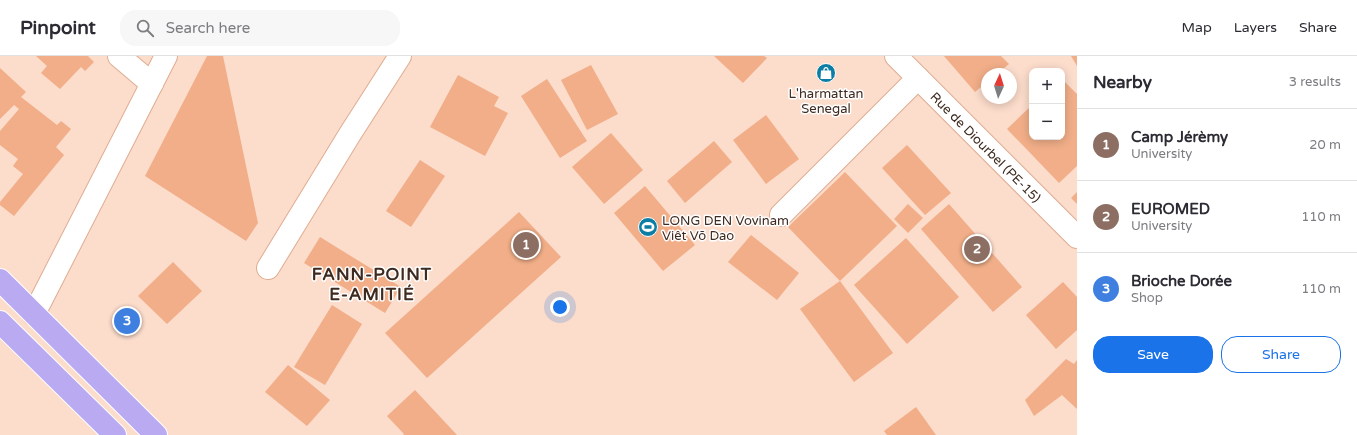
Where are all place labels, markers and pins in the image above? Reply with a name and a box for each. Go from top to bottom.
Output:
shop icon: L'harmattan Senegal [815,62,837,84]
place label: L'harmattan Senegal [789,86,863,117]
place label: LONG DEN Vovinam Viêt Võ Dao [662,213,789,244]
sports icon: LONG DEN Vovinam Viêt Võ Dao [637,216,659,238]
pin: 1 [513,230,539,260]
pin: 2 [964,234,990,264]
pin: 3 [114,306,140,336]

